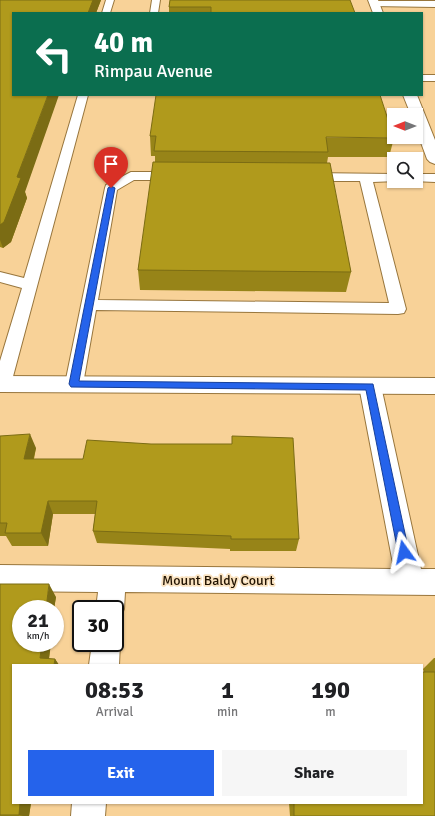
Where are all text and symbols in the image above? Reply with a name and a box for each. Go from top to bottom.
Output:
text: 40 m [94,26,153,60]
icon: left [28,28,80,80]
text: Rimpau Avenue [94,60,213,82]
north arrow [387,108,423,144]
map controls [387,108,423,188]
pin [94,147,128,188]
button: search [387,152,423,188]
icon: arrive [100,153,122,175]
position arrow [383,531,425,573]
street label: Mount Baldy Court [162,572,274,589]
speed limit sign: 30 [72,600,124,652]
text: 21 [27,608,49,633]
text: km/h [27,630,49,642]
text: 08:53 [85,675,144,705]
text: 1 [221,675,234,705]
text: 190 [311,675,350,705]
text: Arrival [96,704,133,720]
text: min [217,704,238,720]
text: m [325,704,336,720]
button: Exit [28,750,214,796]
button: Share [222,750,407,796]

